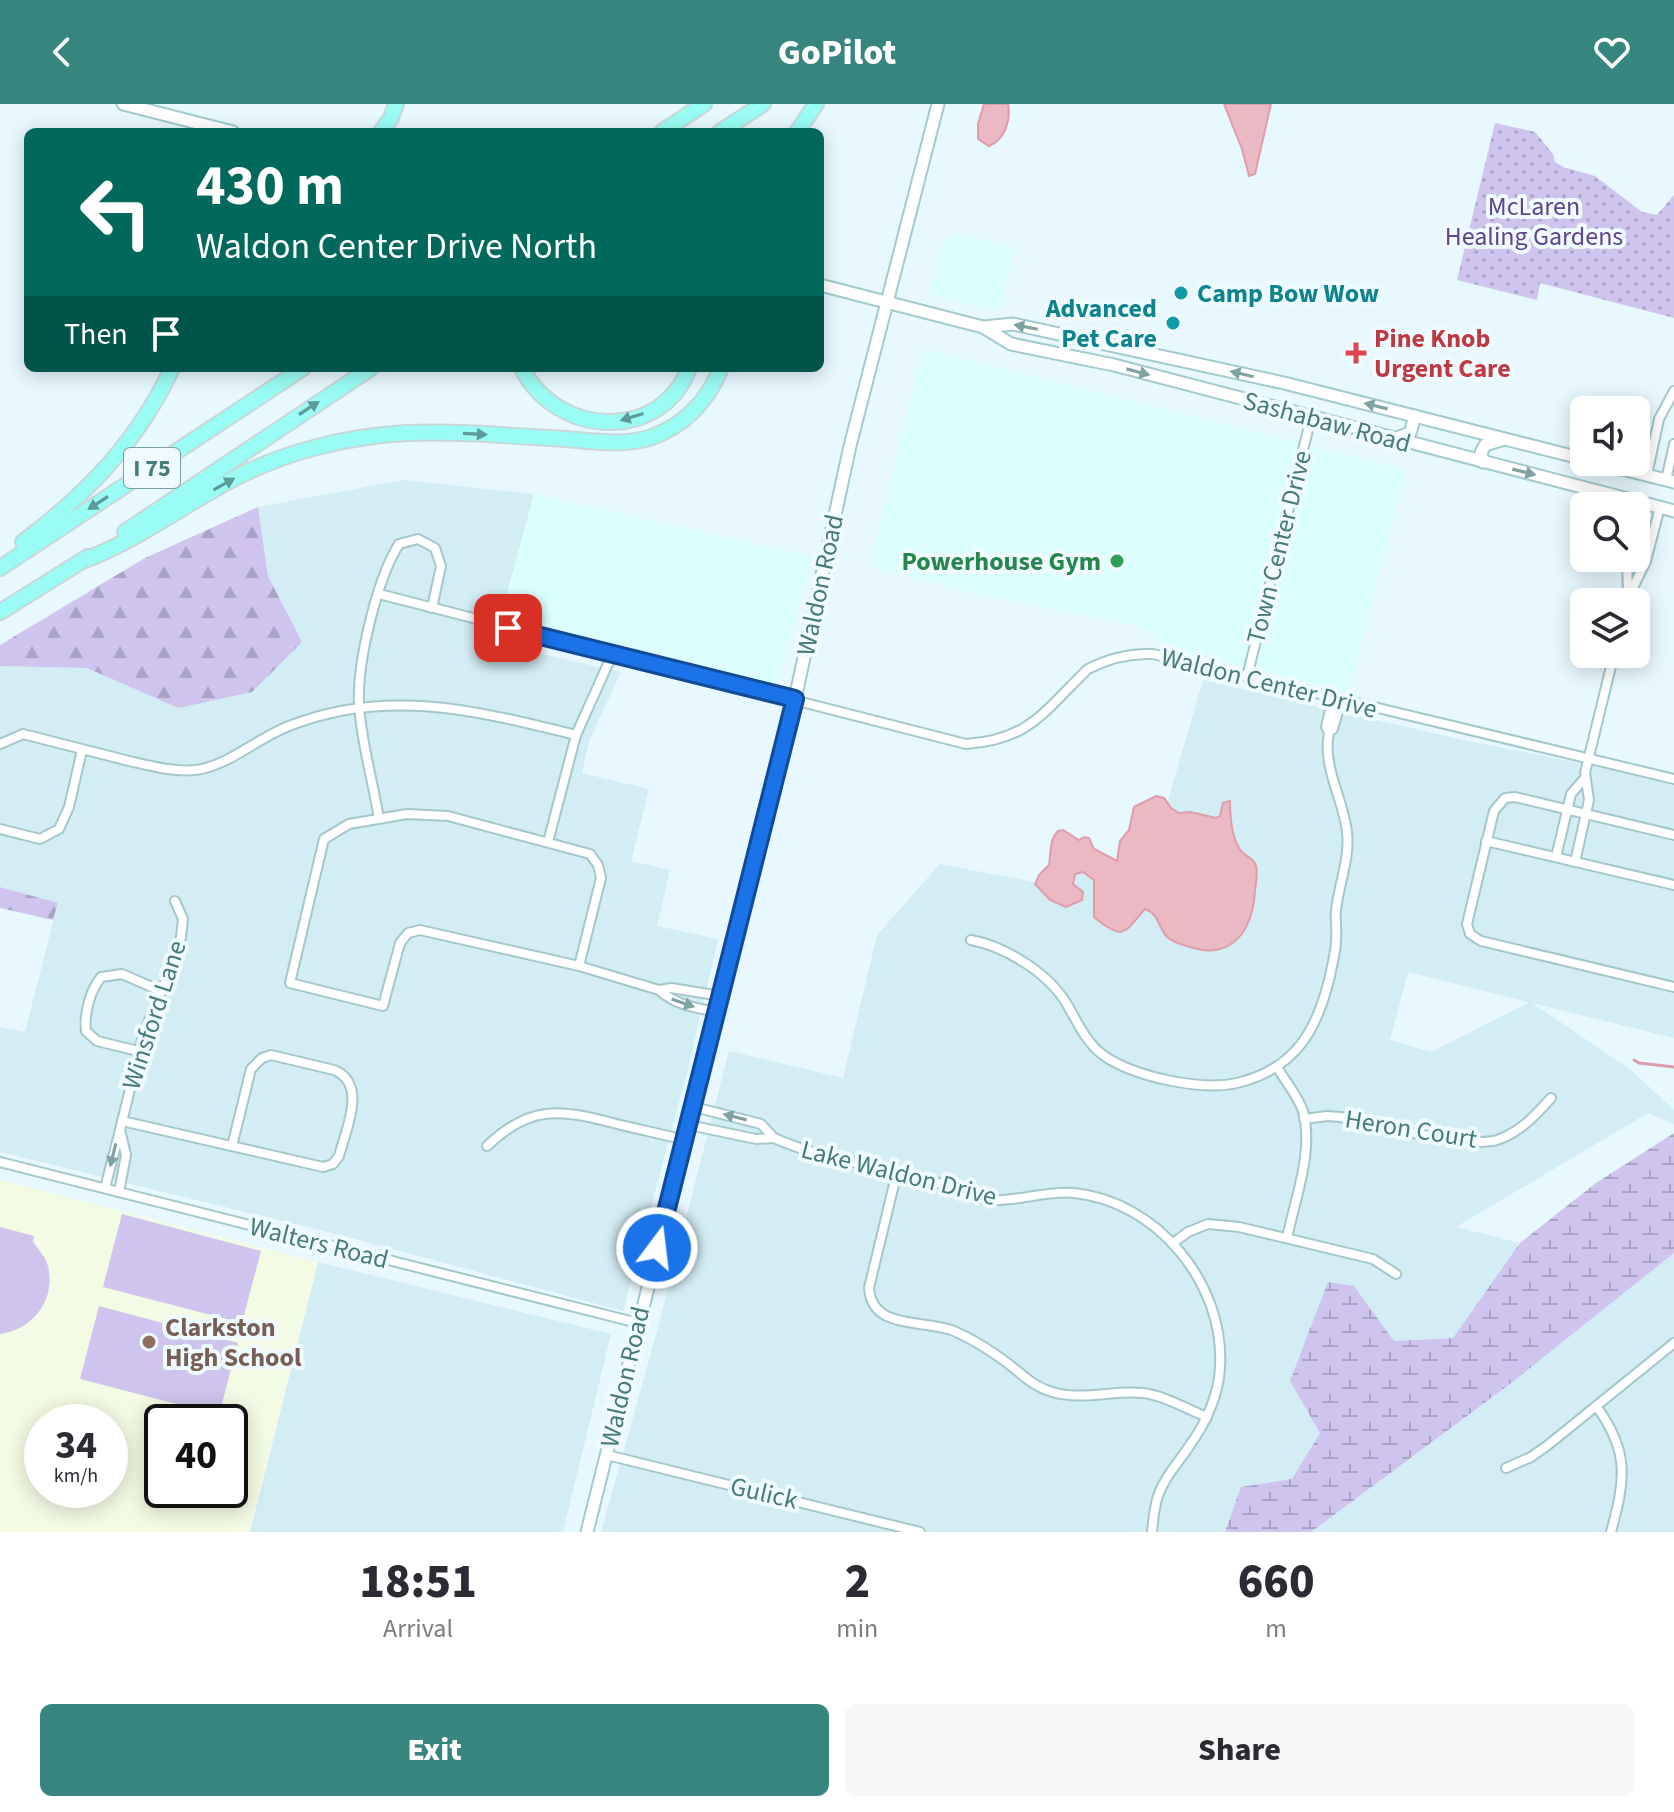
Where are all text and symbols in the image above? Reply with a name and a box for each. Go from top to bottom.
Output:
text: GoPilot [778,27,896,78]
icon: back [40,30,84,74]
icon: heart [1590,30,1634,74]
text: 430 m [196,147,344,226]
icon: left [64,160,168,264]
park label: McLaren Healing Gardens [1445,188,1623,255]
text: Waldon Center Drive North [196,221,597,272]
place label: Camp Bow Wow [1197,275,1379,312]
marker: Camp Bow Wow [1172,284,1190,302]
place label: Advanced Pet Care [1045,290,1157,357]
icon: arrive [144,312,188,356]
text: Then [64,313,128,356]
marker: Advanced Pet Care [1164,314,1182,332]
one-way arrow [1013,320,1038,332]
place label: Pine Knob Urgent Care [1374,320,1511,387]
marker: Pine Knob Urgent Care [1345,342,1367,364]
one-way arrow [1125,366,1150,378]
one-way arrow [1229,367,1254,379]
street label: Sashabaw Road [1239,382,1415,462]
map controls [1570,396,1650,668]
button: sound [1570,396,1650,476]
one-way arrow [1363,400,1388,412]
one-way arrow [299,401,320,416]
one-way arrow [620,411,644,424]
one-way arrow [463,428,488,441]
street label: Town Center Drive [1237,446,1321,648]
road number: I 75 [124,448,180,488]
one-way arrow [1511,467,1536,479]
one-way arrow [213,477,235,491]
button: search [1570,492,1650,572]
one-way arrow [87,496,109,510]
street label: Waldon Road [787,511,853,659]
place label: Powerhouse Gym [901,543,1101,580]
marker: Powerhouse Gym [1108,552,1126,570]
button: layers [1570,588,1650,668]
pin [474,594,542,662]
icon: arrive [486,606,530,650]
street label: Waldon Center Drive [1157,638,1381,728]
street label: Winsford Lane [113,936,195,1094]
one-way arrow [671,998,695,1010]
street label: Heron Court [1342,1100,1480,1158]
one-way arrow [722,1111,747,1123]
street label: Lake Waldon Drive [797,1131,1001,1215]
one-way arrow [107,1143,119,1168]
position arrow [615,1206,699,1290]
street label: Walters Road [246,1208,392,1278]
street label: Waldon Road [591,1303,659,1451]
place label: Clarkston High School [165,1309,302,1376]
marker: Clarkston High School [140,1333,158,1351]
speed limit sign: 40 [144,1404,248,1508]
text: 34 [55,1417,97,1474]
text: km/h [54,1462,98,1490]
street label: Gulick [727,1467,801,1519]
text: 18:51 [359,1548,477,1616]
text: 2 [844,1548,870,1616]
text: 660 [1238,1548,1315,1616]
text: Arrival [383,1610,453,1647]
text: min [836,1610,878,1647]
text: m [1265,1610,1287,1647]
button: Exit [40,1704,829,1796]
button: Share [845,1704,1634,1796]

